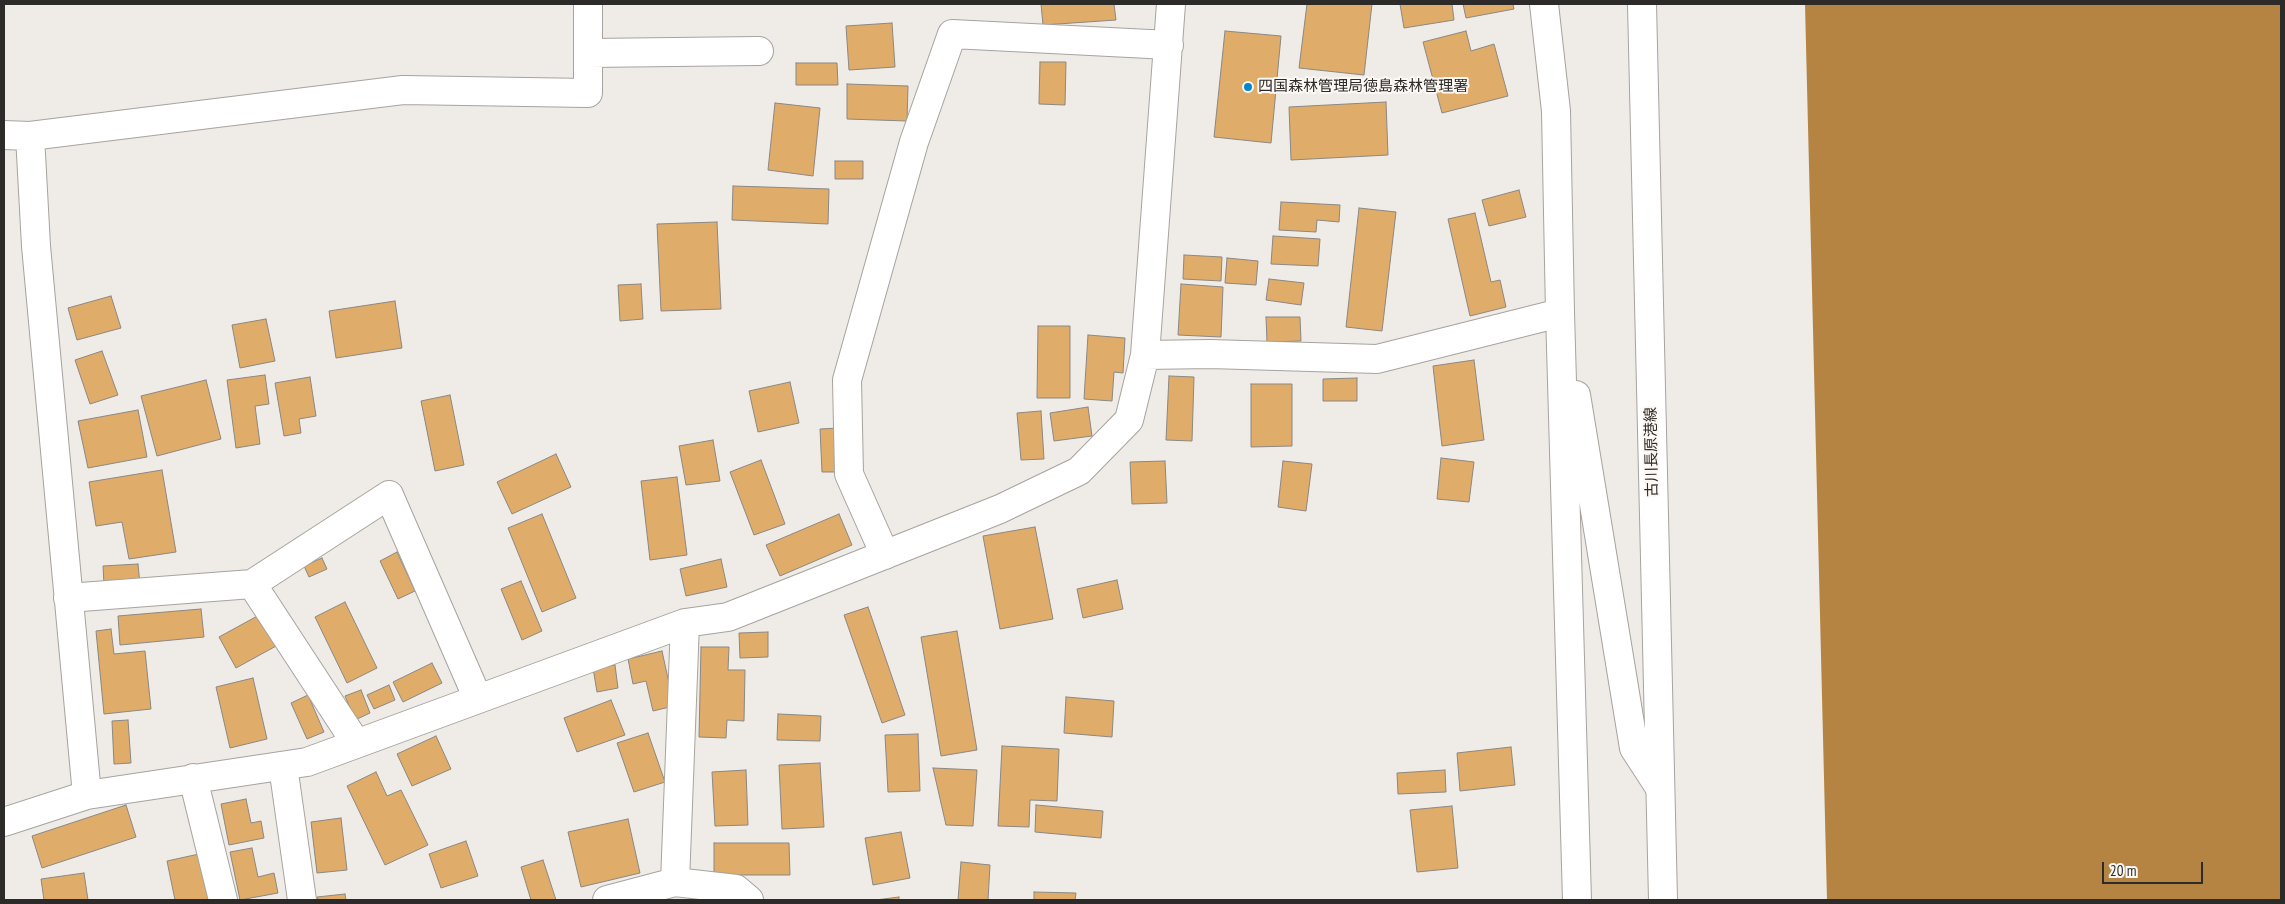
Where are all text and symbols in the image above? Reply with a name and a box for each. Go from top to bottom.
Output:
place label: 四国森林管理局徳島森林管理署 [1258,78,1468,96]
marker: 四国森林管理局徳島森林管理署 [1242,81,1254,93]
street label: 古川長原港線 [1642,407,1662,497]
scale bar [2105,852,2206,884]
text: 20 m [2110,861,2136,880]

